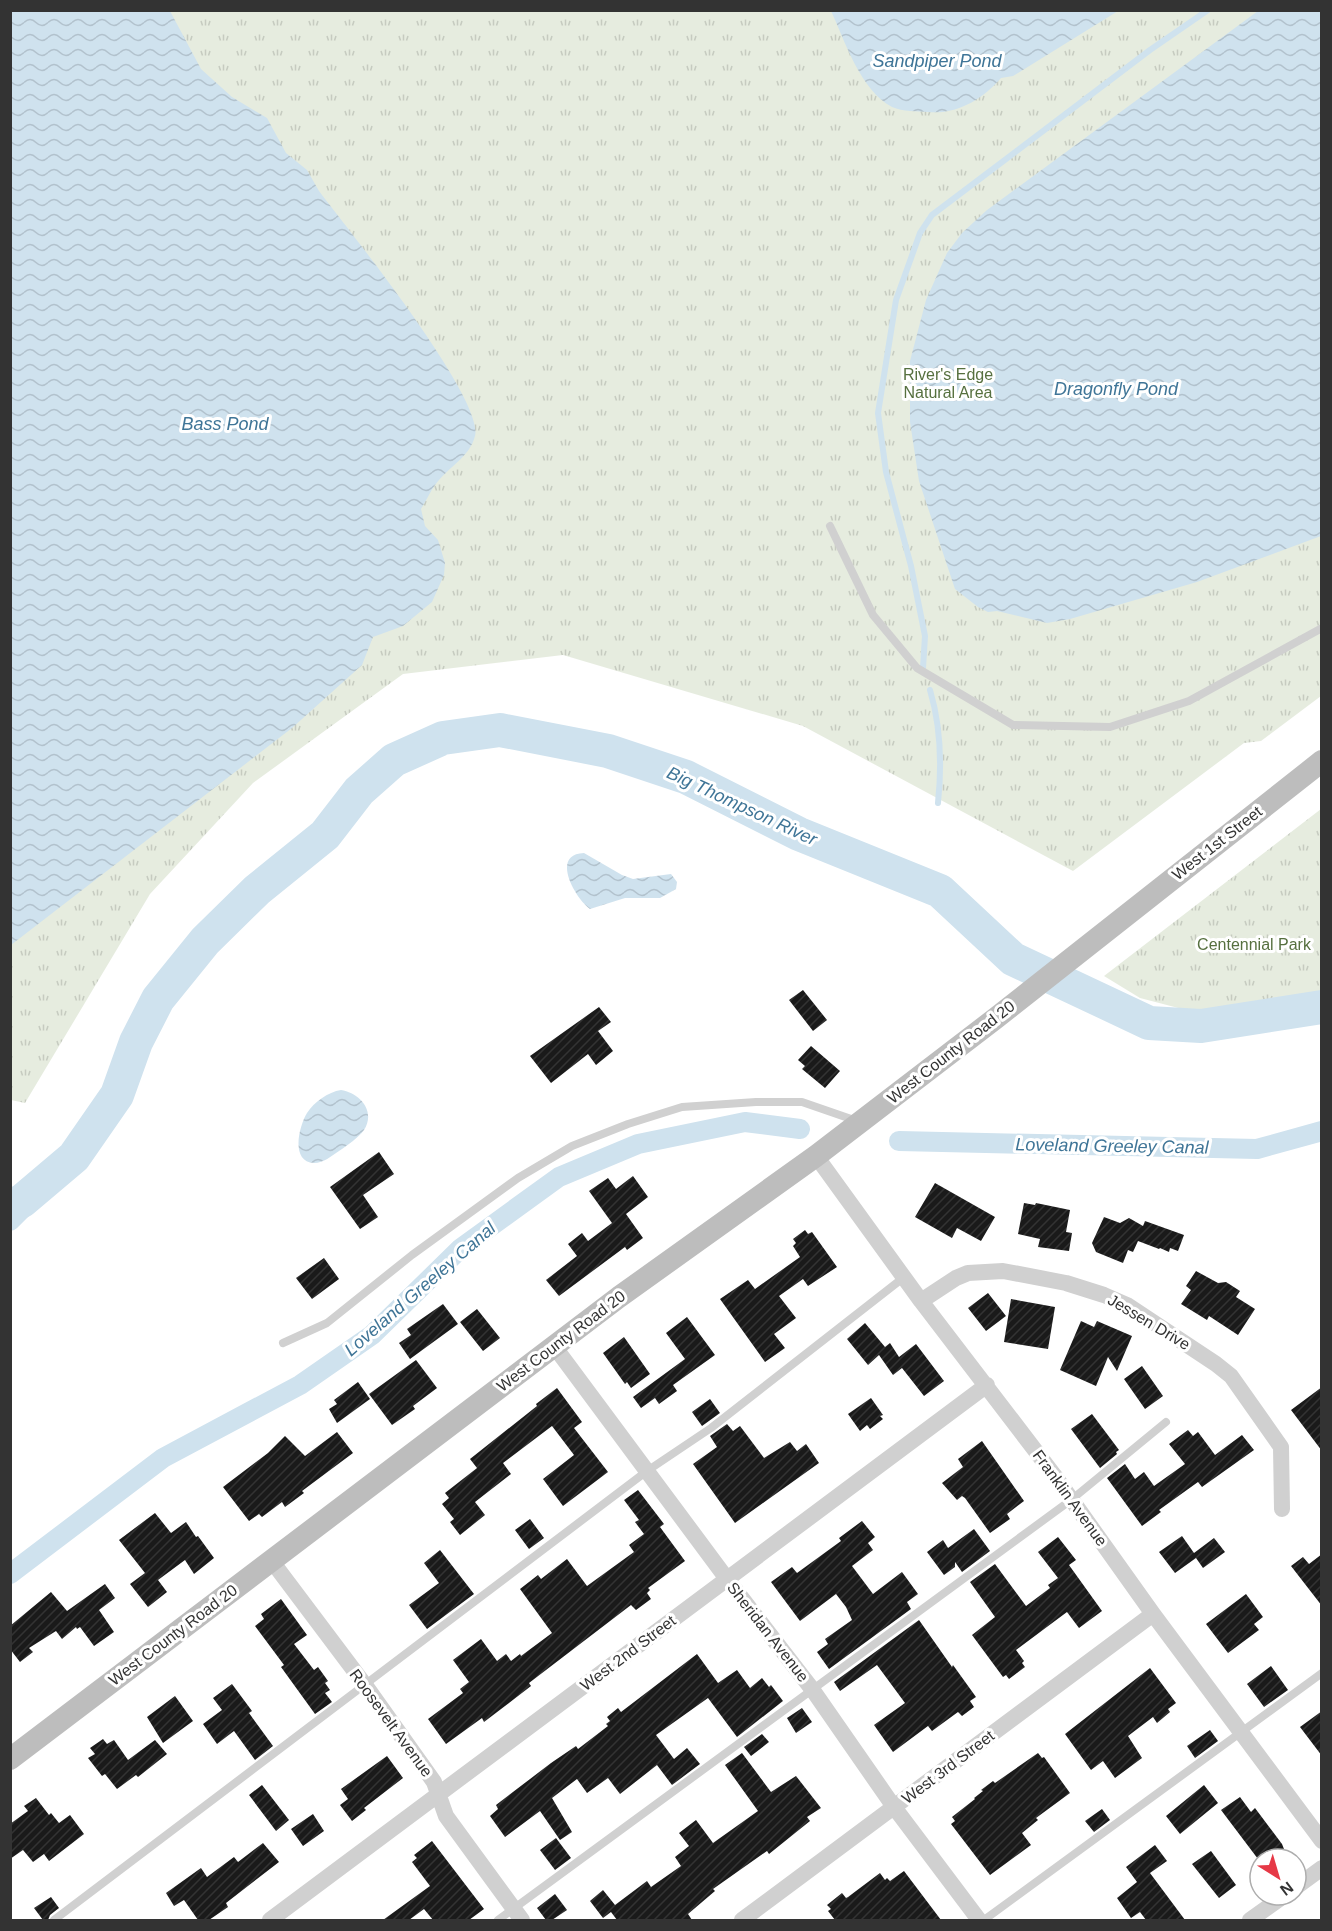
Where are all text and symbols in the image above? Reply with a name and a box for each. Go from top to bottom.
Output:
water label: Sandpiper Pond [872,51,1003,71]
park label: River's Edge Natural Area [903,366,993,401]
water label: Dragonfly Pond [1054,379,1179,399]
water label: Bass Pond [181,414,270,434]
water label: Big Thompson River [664,762,821,850]
street label: West 1st Street [1169,802,1266,883]
park label: Centennial Park [1197,936,1312,953]
street label: West County Road 20 [884,997,1018,1107]
water label: Loveland Greeley Canal [1015,1134,1210,1158]
water label: Loveland Greeley Canal [341,1217,500,1360]
street label: West County Road 20 [493,1287,629,1395]
street label: Jessen Drive [1105,1291,1193,1353]
street label: Franklin Avenue [1029,1447,1111,1549]
street label: Sheridan Avenue [724,1579,812,1685]
street label: West County Road 20 [105,1581,241,1689]
street label: West 2nd Street [577,1611,679,1694]
street label: Roosevelt Avenue [346,1666,436,1780]
street label: West 3rd Street [899,1727,998,1807]
north arrow [1248,1847,1308,1907]
text: N [1277,1878,1296,1899]

